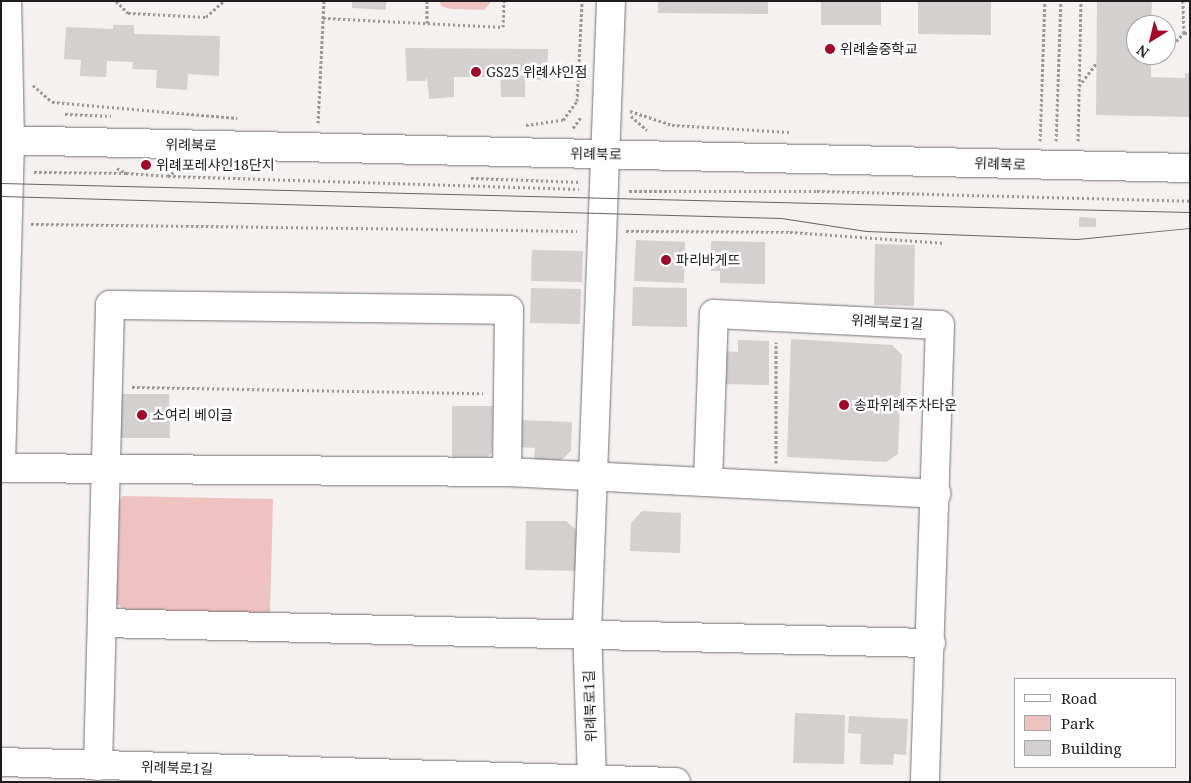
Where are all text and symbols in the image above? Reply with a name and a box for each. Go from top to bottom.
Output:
north arrow [1126,15,1176,65]
place label: 위례솔중학교 [840,41,917,57]
text: N [1132,41,1153,63]
marker: 위례솔중학교 [824,43,836,55]
place label: GS25 위례샤인점 [486,64,587,80]
marker: GS25 위례샤인점 [470,66,482,78]
street label: 위례북로 [165,136,217,154]
street label: 위례북로 [570,145,622,163]
street label: 위례북로 [974,155,1026,173]
place label: 위례포레샤인18단지 [156,157,275,173]
marker: 위례포레샤인18단지 [140,159,152,171]
place label: 파리바게뜨 [676,252,740,268]
marker: 파리바게뜨 [660,254,672,266]
street label: 위례북로1길 [850,312,924,332]
place label: 송파위례주차타운 [854,397,957,413]
marker: 송파위례주차타운 [838,399,850,411]
place label: 소여리 베이글 [152,407,233,423]
marker: 소여리 베이글 [136,409,148,421]
street label: 위례북로1길 [580,670,600,742]
legend [1014,678,1176,768]
text: Road [1061,688,1097,708]
text: Park [1061,713,1094,733]
text: Building [1061,738,1122,758]
street label: 위례북로1길 [141,758,213,778]

